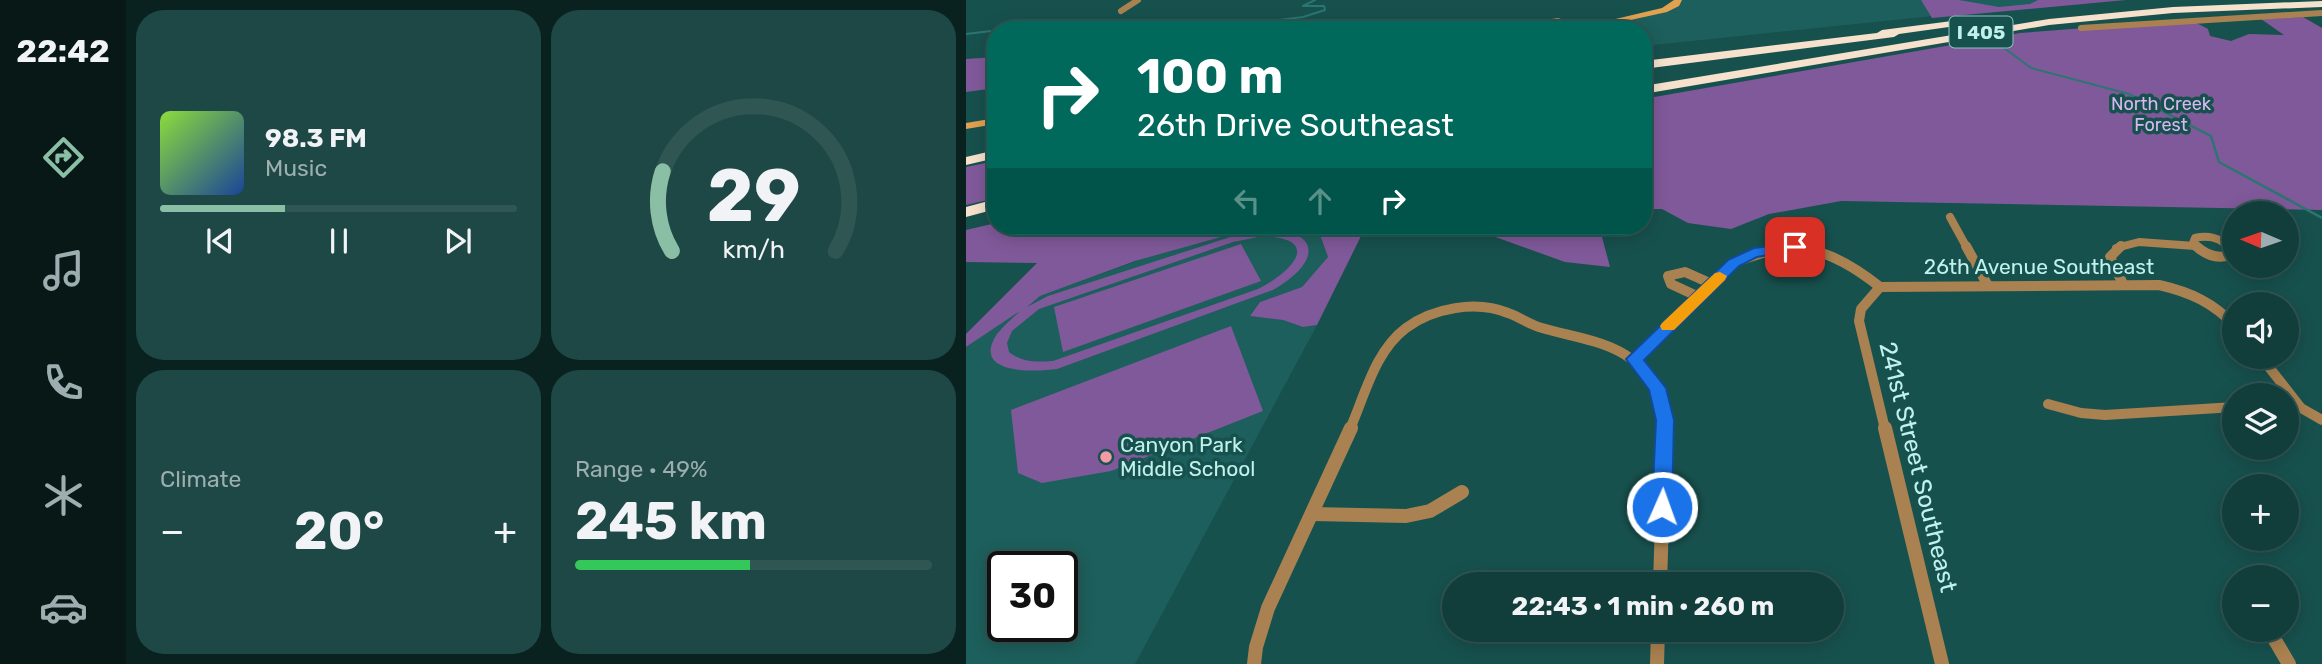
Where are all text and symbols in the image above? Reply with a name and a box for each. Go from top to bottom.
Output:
road number: I 405 [1950,16,2012,48]
text: 22:42 [16,32,110,70]
text: 100 m [1137,47,1283,105]
icon: right [1022,49,1113,140]
park label: North Creek Forest [2111,93,2212,136]
text: 26th Drive Southeast [1137,106,1454,144]
text: 98.3 FM [265,123,367,154]
icon: directions [39,133,88,182]
text: Music [265,154,327,182]
text: 29 [707,154,800,240]
icon: left [1228,182,1266,220]
icon: ahead [1301,182,1339,220]
icon: right [1374,182,1412,220]
north arrow [2222,201,2300,278]
map controls [2222,201,2299,642]
pin [1765,217,1825,277]
icon: previous [201,222,239,260]
icon: pause [320,222,358,260]
icon: next [439,222,477,260]
icon: arrive [1776,228,1814,266]
text: km/h [722,235,785,264]
icon: music [39,246,88,295]
street label: 26th Avenue Southeast [1924,254,2154,279]
button: sound [2222,292,2299,369]
street label: 241st Street Southeast [1873,339,1963,595]
icon: phone [39,358,88,407]
button: layers [2222,383,2299,460]
place label: Canyon Park Middle School [1120,432,1255,481]
marker: Canyon Park Middle School [1098,449,1114,465]
text: Range · 49% [575,455,707,483]
text: Climate [160,465,241,493]
position arrow [1625,470,1699,544]
icon: climate [39,471,88,520]
button: + [2222,474,2299,551]
text: 245 km [575,490,767,552]
text: 20° [294,500,384,562]
text: − [160,508,185,554]
text: + [493,508,517,554]
speed limit sign: 30 [987,551,1078,642]
button: − [2222,565,2299,642]
icon: car [39,583,88,632]
text: 22:43 · 1 min · 260 m [1512,591,1774,622]

